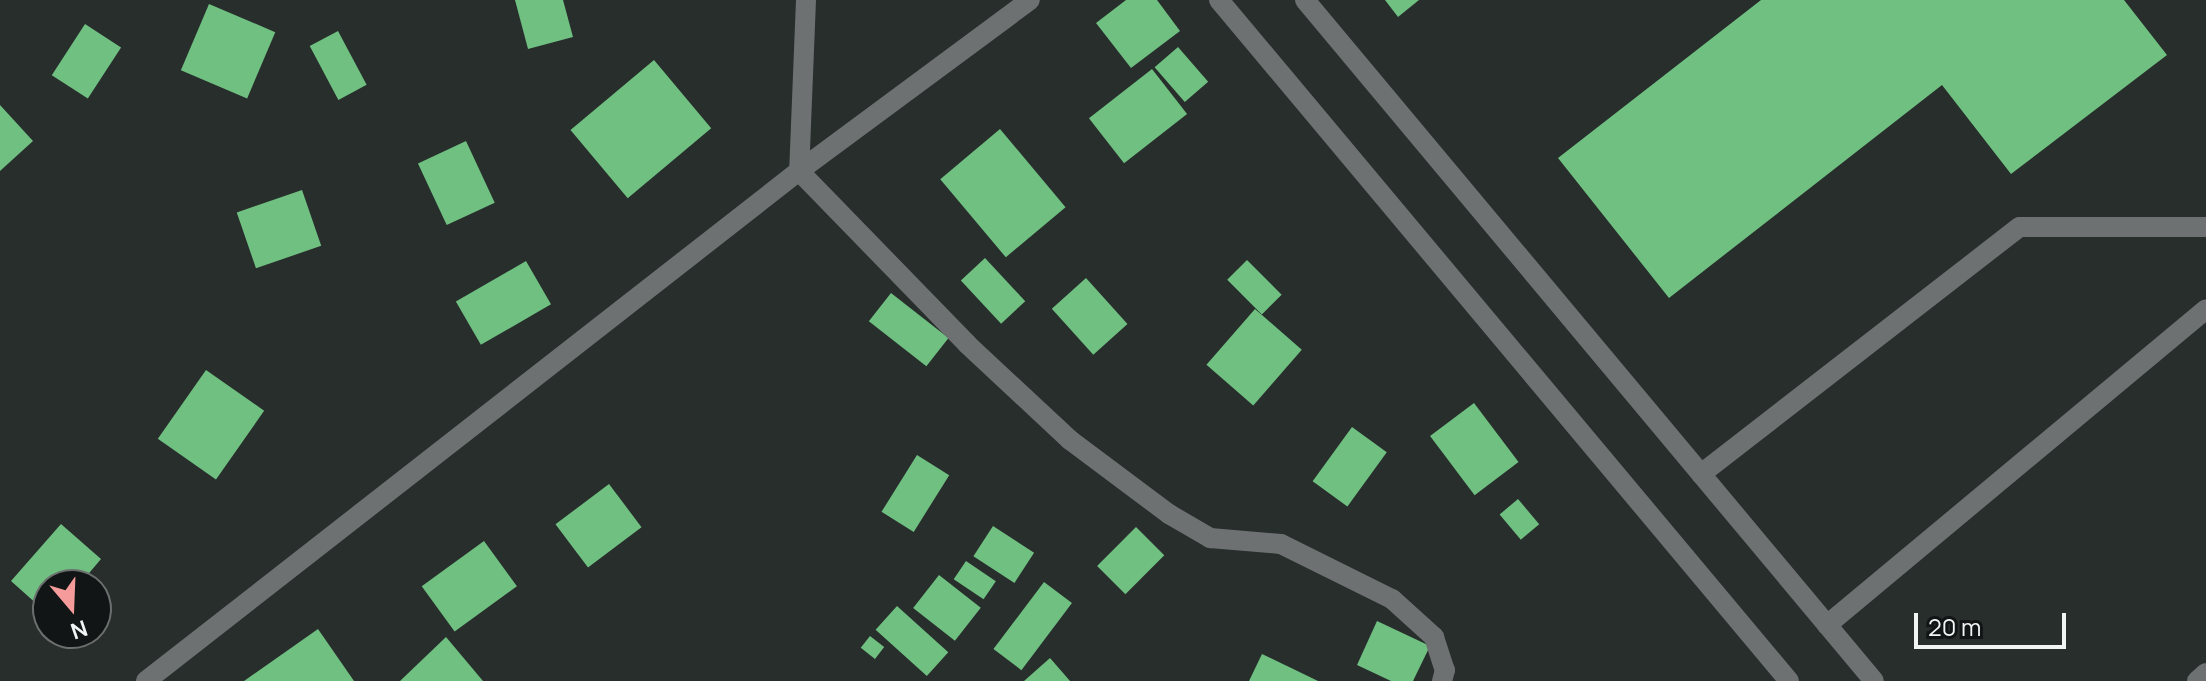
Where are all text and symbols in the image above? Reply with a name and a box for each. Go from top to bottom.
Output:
north arrow [32,569,112,649]
scale bar [1918,597,2070,647]
text: 20 m [1928,610,1981,643]
text: N [67,613,92,647]

